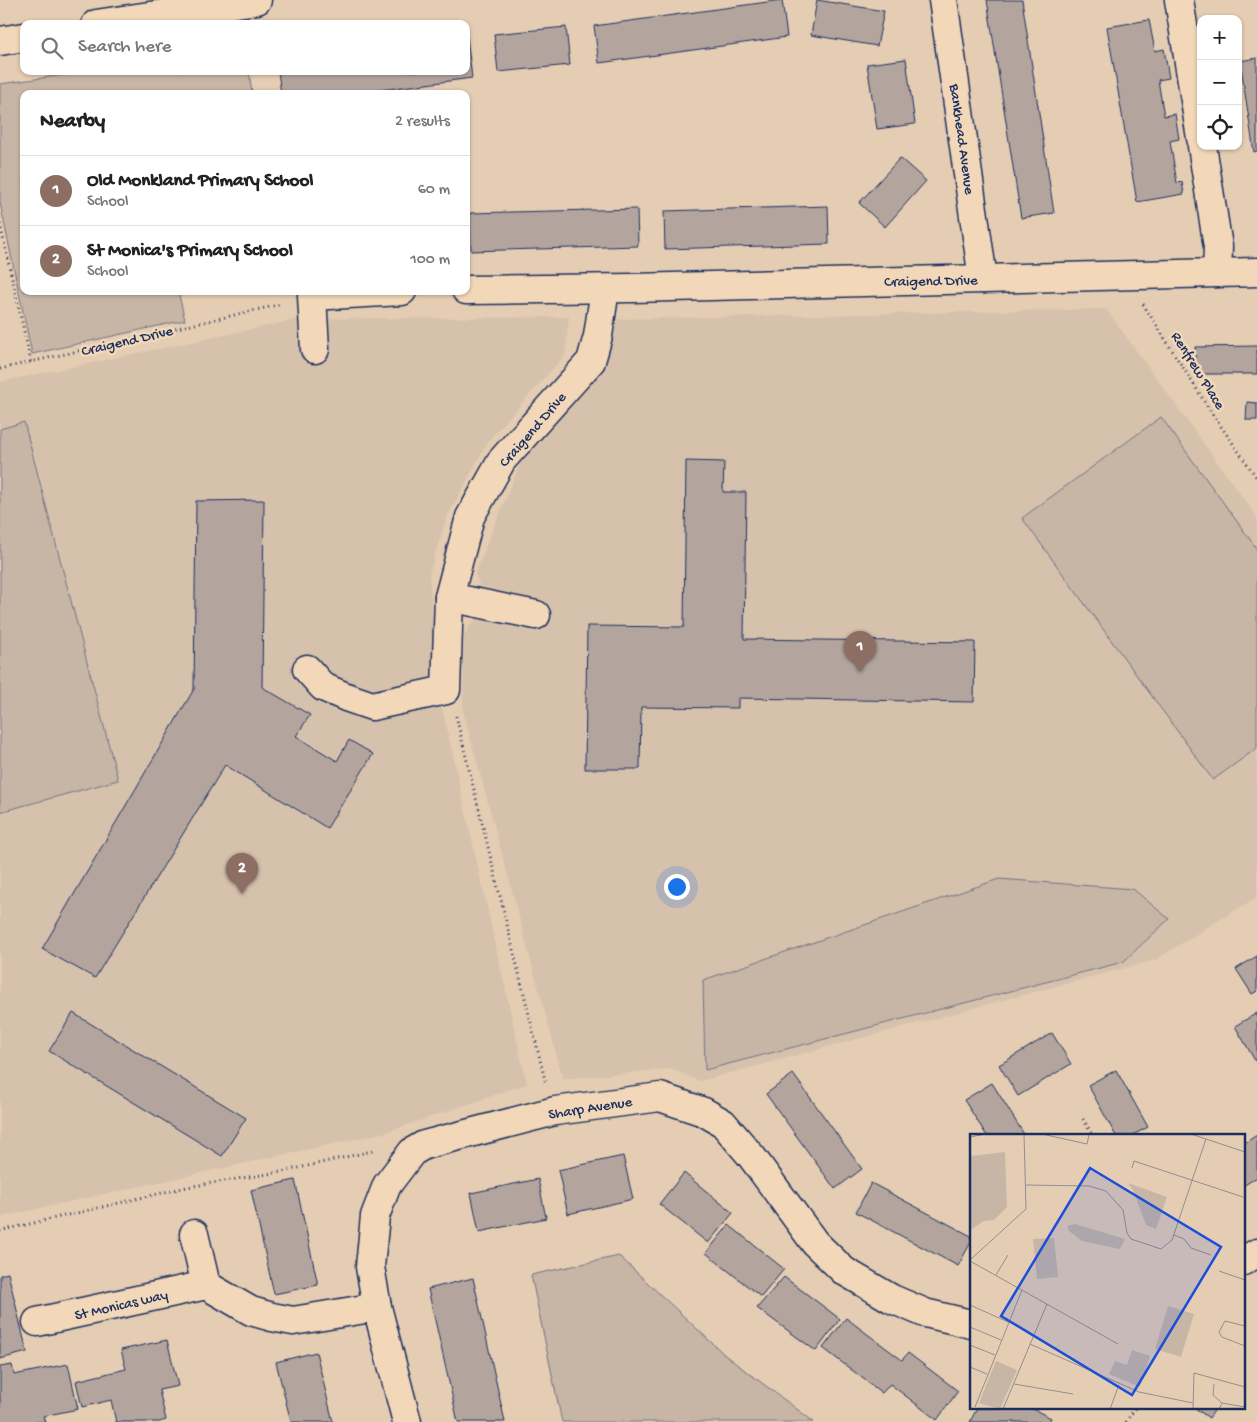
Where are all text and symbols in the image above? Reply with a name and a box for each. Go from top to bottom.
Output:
map controls [1197,15,1242,150]
button: + [1197,15,1242,60]
search box [20,20,470,75]
icon: search [38,34,66,62]
text: Search here [78,36,172,59]
button: − [1197,60,1242,105]
street label: Bankhead Avenue [944,82,978,196]
button: locate [1197,105,1242,150]
text: Nearby [40,110,105,135]
text: 2 results [395,113,450,132]
text: Old Monkland Primary School [87,170,314,193]
text: 1 [53,181,59,200]
text: 60 m [418,181,450,200]
text: School [87,193,129,212]
text: St Monica's Primary School [87,240,293,263]
text: 2 [52,251,60,270]
text: 100 m [410,251,450,270]
text: School [87,263,129,282]
street label: Craigend Drive [884,272,978,292]
street label: Craigend Drive [80,323,175,361]
street label: Renfrew Place [1166,329,1228,413]
street label: Craigend Drive [496,389,571,471]
pin: 1 [844,631,876,672]
pin: 2 [226,853,258,894]
your location [664,874,690,900]
street label: Sharp Avenue [547,1093,634,1124]
inset map [970,1134,1244,1410]
street label: St Monicas way [73,1286,170,1325]

